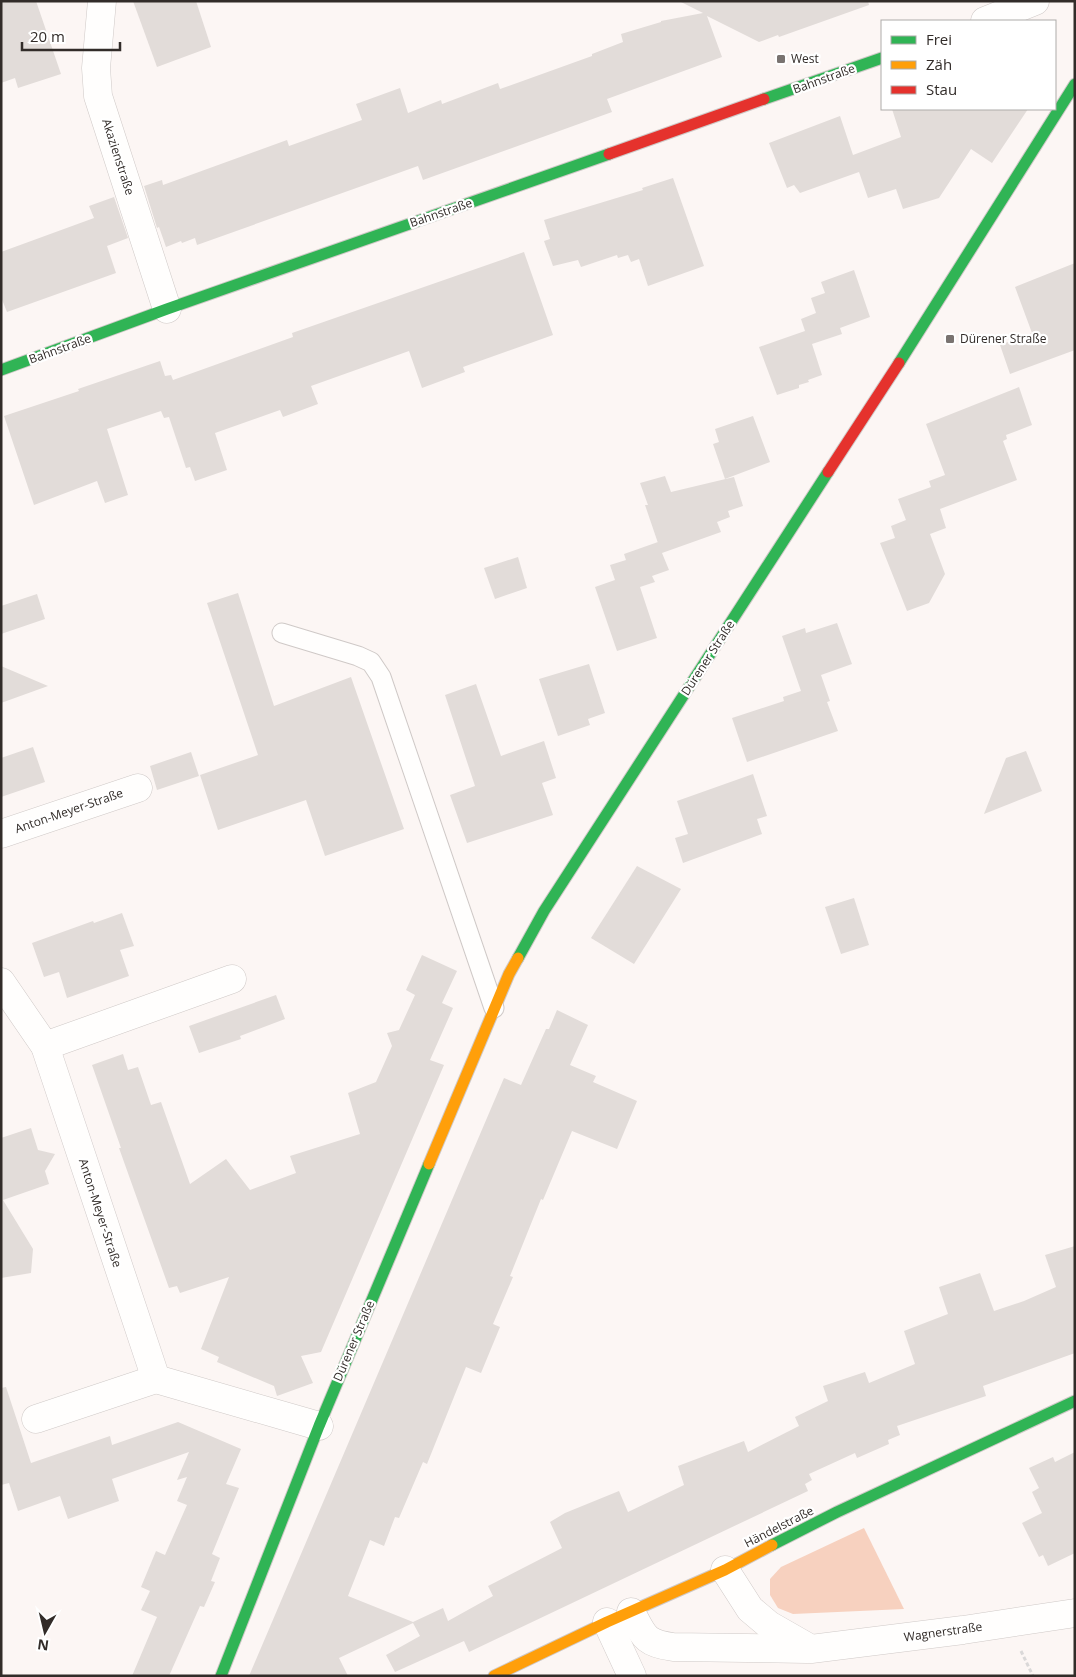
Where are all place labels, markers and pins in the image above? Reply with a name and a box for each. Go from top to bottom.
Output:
place label: West [791,50,819,67]
marker: West [775,53,787,65]
place label: Dürener Straße [960,330,1047,347]
marker: Dürener Straße [944,333,956,345]

